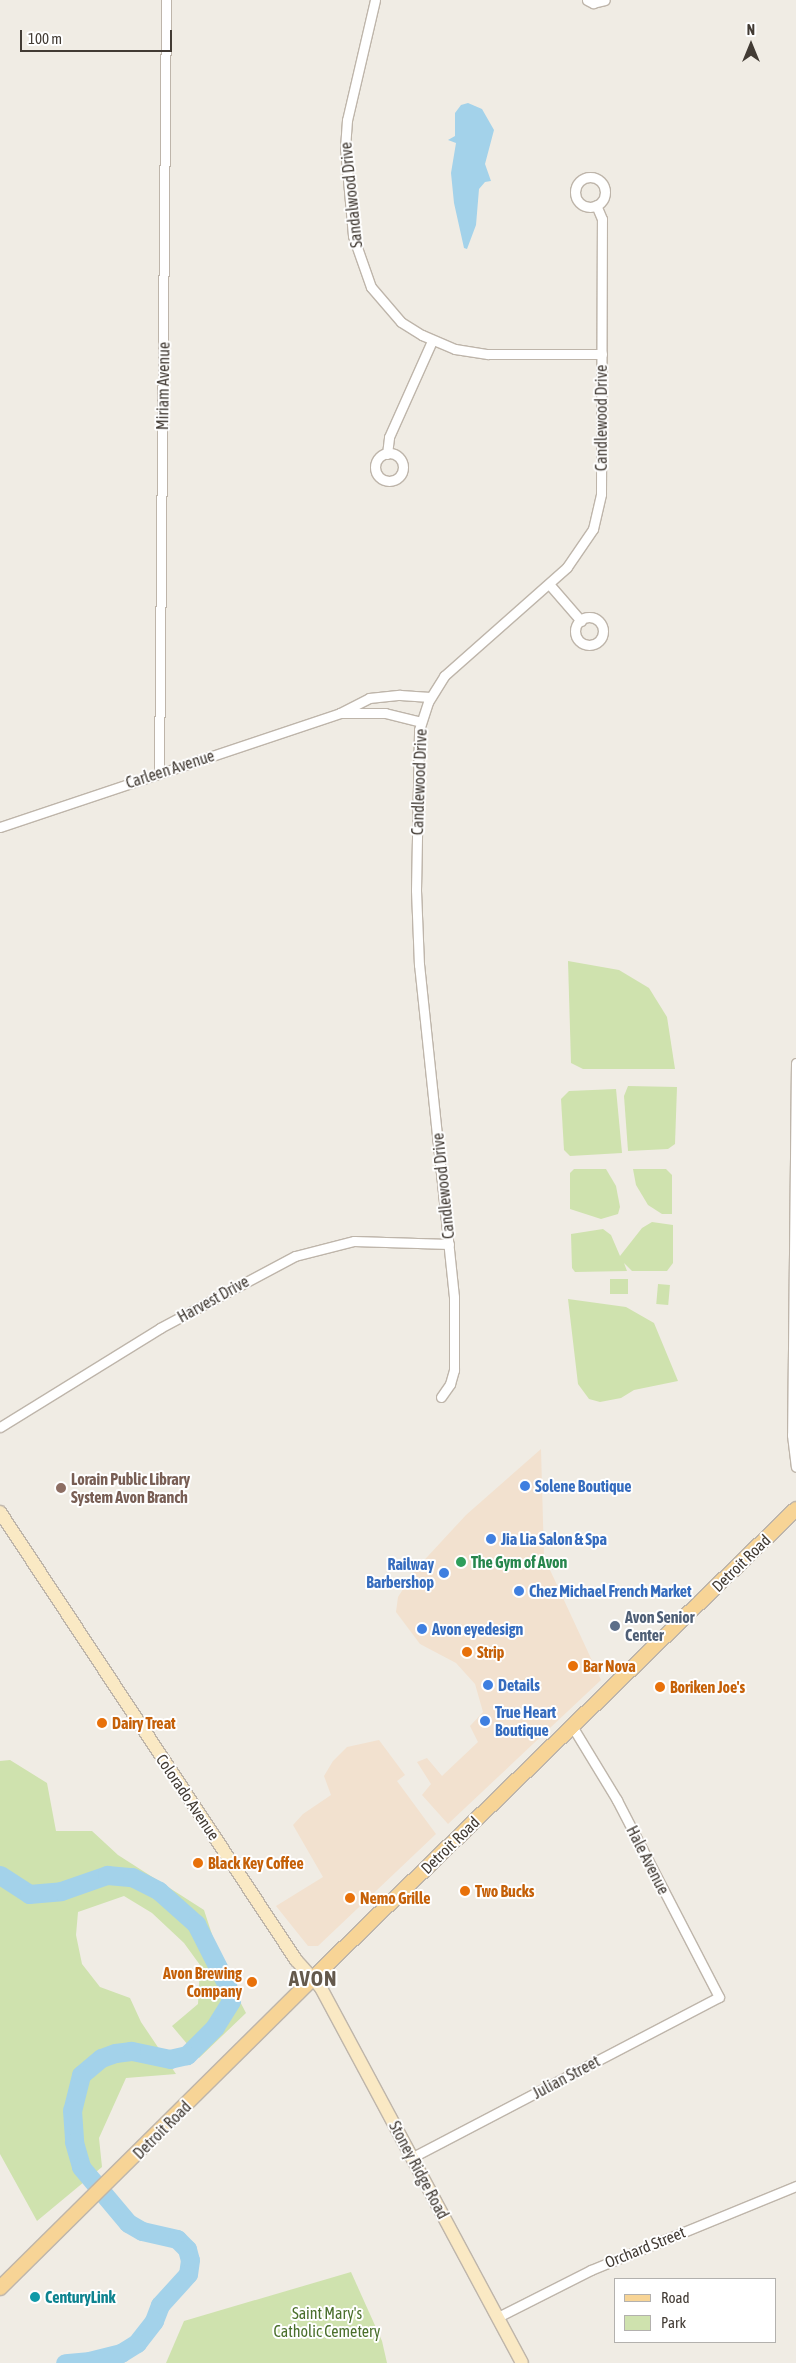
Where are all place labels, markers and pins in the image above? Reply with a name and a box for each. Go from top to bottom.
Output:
place label: Lorain Public Library System Avon Branch [71,1469,190,1507]
place label: Solene Boutique [535,1476,631,1496]
marker: Solene Boutique [519,1480,531,1492]
marker: Lorain Public Library System Avon Branch [55,1482,67,1494]
place label: Jia Lia Salon & Spa [501,1529,607,1549]
marker: Jia Lia Salon & Spa [485,1533,497,1545]
place label: The Gym of Avon [471,1552,567,1572]
place label: Railway Barbershop [366,1554,434,1592]
marker: The Gym of Avon [455,1556,467,1568]
marker: Railway Barbershop [438,1567,450,1579]
place label: Chez Michael French Market [529,1581,692,1601]
marker: Chez Michael French Market [513,1585,525,1597]
place label: Avon Senior Center [625,1607,694,1645]
place label: Avon eyedesign [432,1619,523,1639]
marker: Avon Senior Center [609,1620,621,1632]
marker: Avon eyedesign [416,1623,428,1635]
place label: Strip [477,1642,504,1662]
marker: Strip [461,1646,473,1658]
place label: Bar Nova [583,1656,636,1676]
marker: Bar Nova [567,1660,579,1672]
place label: Details [498,1675,540,1695]
place label: Boriken Joe's [670,1677,745,1697]
marker: Details [482,1679,494,1691]
marker: Boriken Joe's [654,1681,666,1693]
place label: True Heart Boutique [495,1702,556,1740]
place label: Dairy Treat [112,1713,176,1733]
marker: True Heart Boutique [479,1715,491,1727]
marker: Dairy Treat [96,1717,108,1729]
place label: Black Key Coffee [208,1853,304,1873]
marker: Black Key Coffee [192,1857,204,1869]
place label: Two Bucks [475,1881,534,1901]
marker: Two Bucks [459,1885,471,1897]
place label: Nemo Grille [360,1888,430,1908]
marker: Nemo Grille [344,1892,356,1904]
place label: Avon Brewing Company [163,1963,242,2001]
marker: Avon Brewing Company [246,1976,258,1988]
place label: CenturyLink [45,2287,116,2307]
marker: CenturyLink [29,2291,41,2303]

